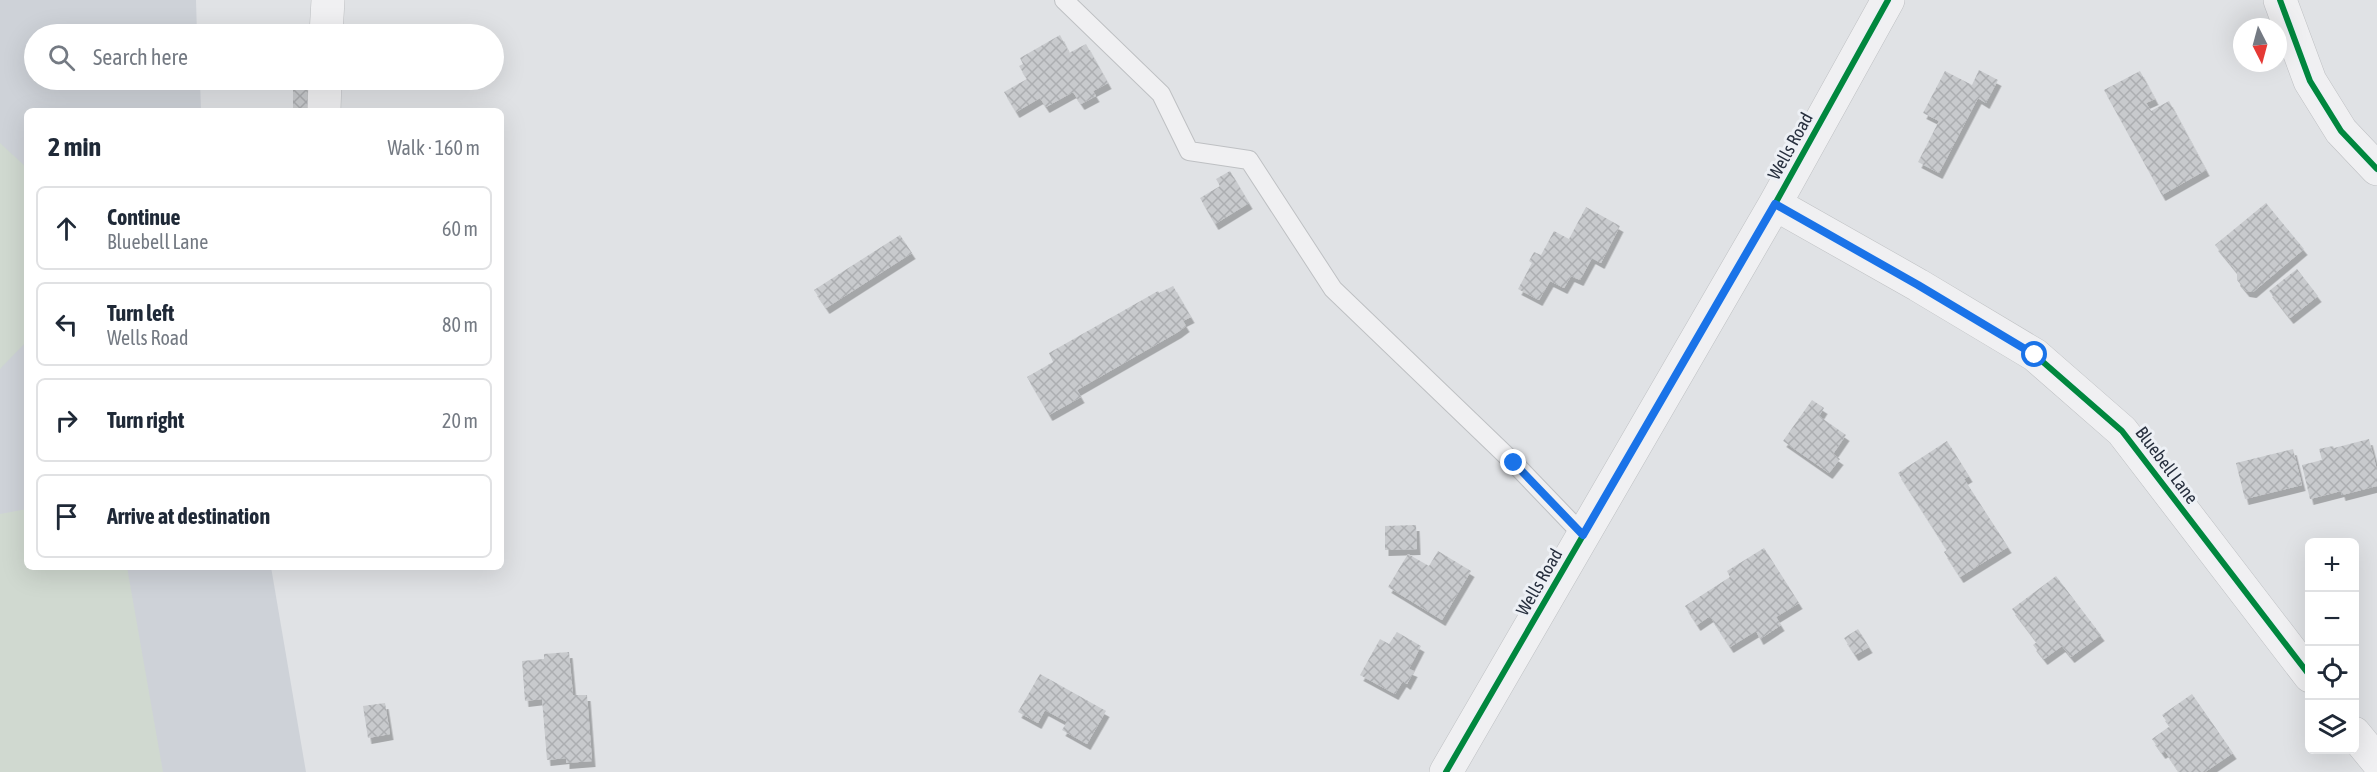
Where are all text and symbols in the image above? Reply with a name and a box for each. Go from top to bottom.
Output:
north arrow [2233,18,2287,72]
search box [24,24,504,90]
icon: search [45,41,78,74]
text: Search here [93,44,188,70]
street label: Wells Road [1763,109,1817,183]
text: 2 min [48,132,101,162]
text: Walk · 160 m [388,136,480,159]
text: Continue [107,204,181,230]
icon: ahead [50,212,83,245]
text: 60 m [442,217,478,240]
text: Bluebell Lane [107,230,208,253]
text: Turn left [107,300,174,326]
icon: left [50,308,83,341]
text: 80 m [442,313,478,336]
text: Wells Road [107,326,189,349]
route start [2021,341,2047,367]
icon: right [50,404,83,437]
text: Turn right [107,407,184,433]
text: 20 m [442,409,478,432]
street label: Bluebell Lane [2131,422,2203,508]
route end [1500,449,1526,475]
icon: arrive [50,500,83,533]
text: Arrive at destination [107,503,270,529]
map controls [2305,538,2359,754]
button: + [2305,538,2359,592]
street label: Wells Road [1512,545,1566,619]
button: − [2305,592,2359,646]
button: locate [2305,646,2359,700]
button: layers [2305,700,2359,754]

